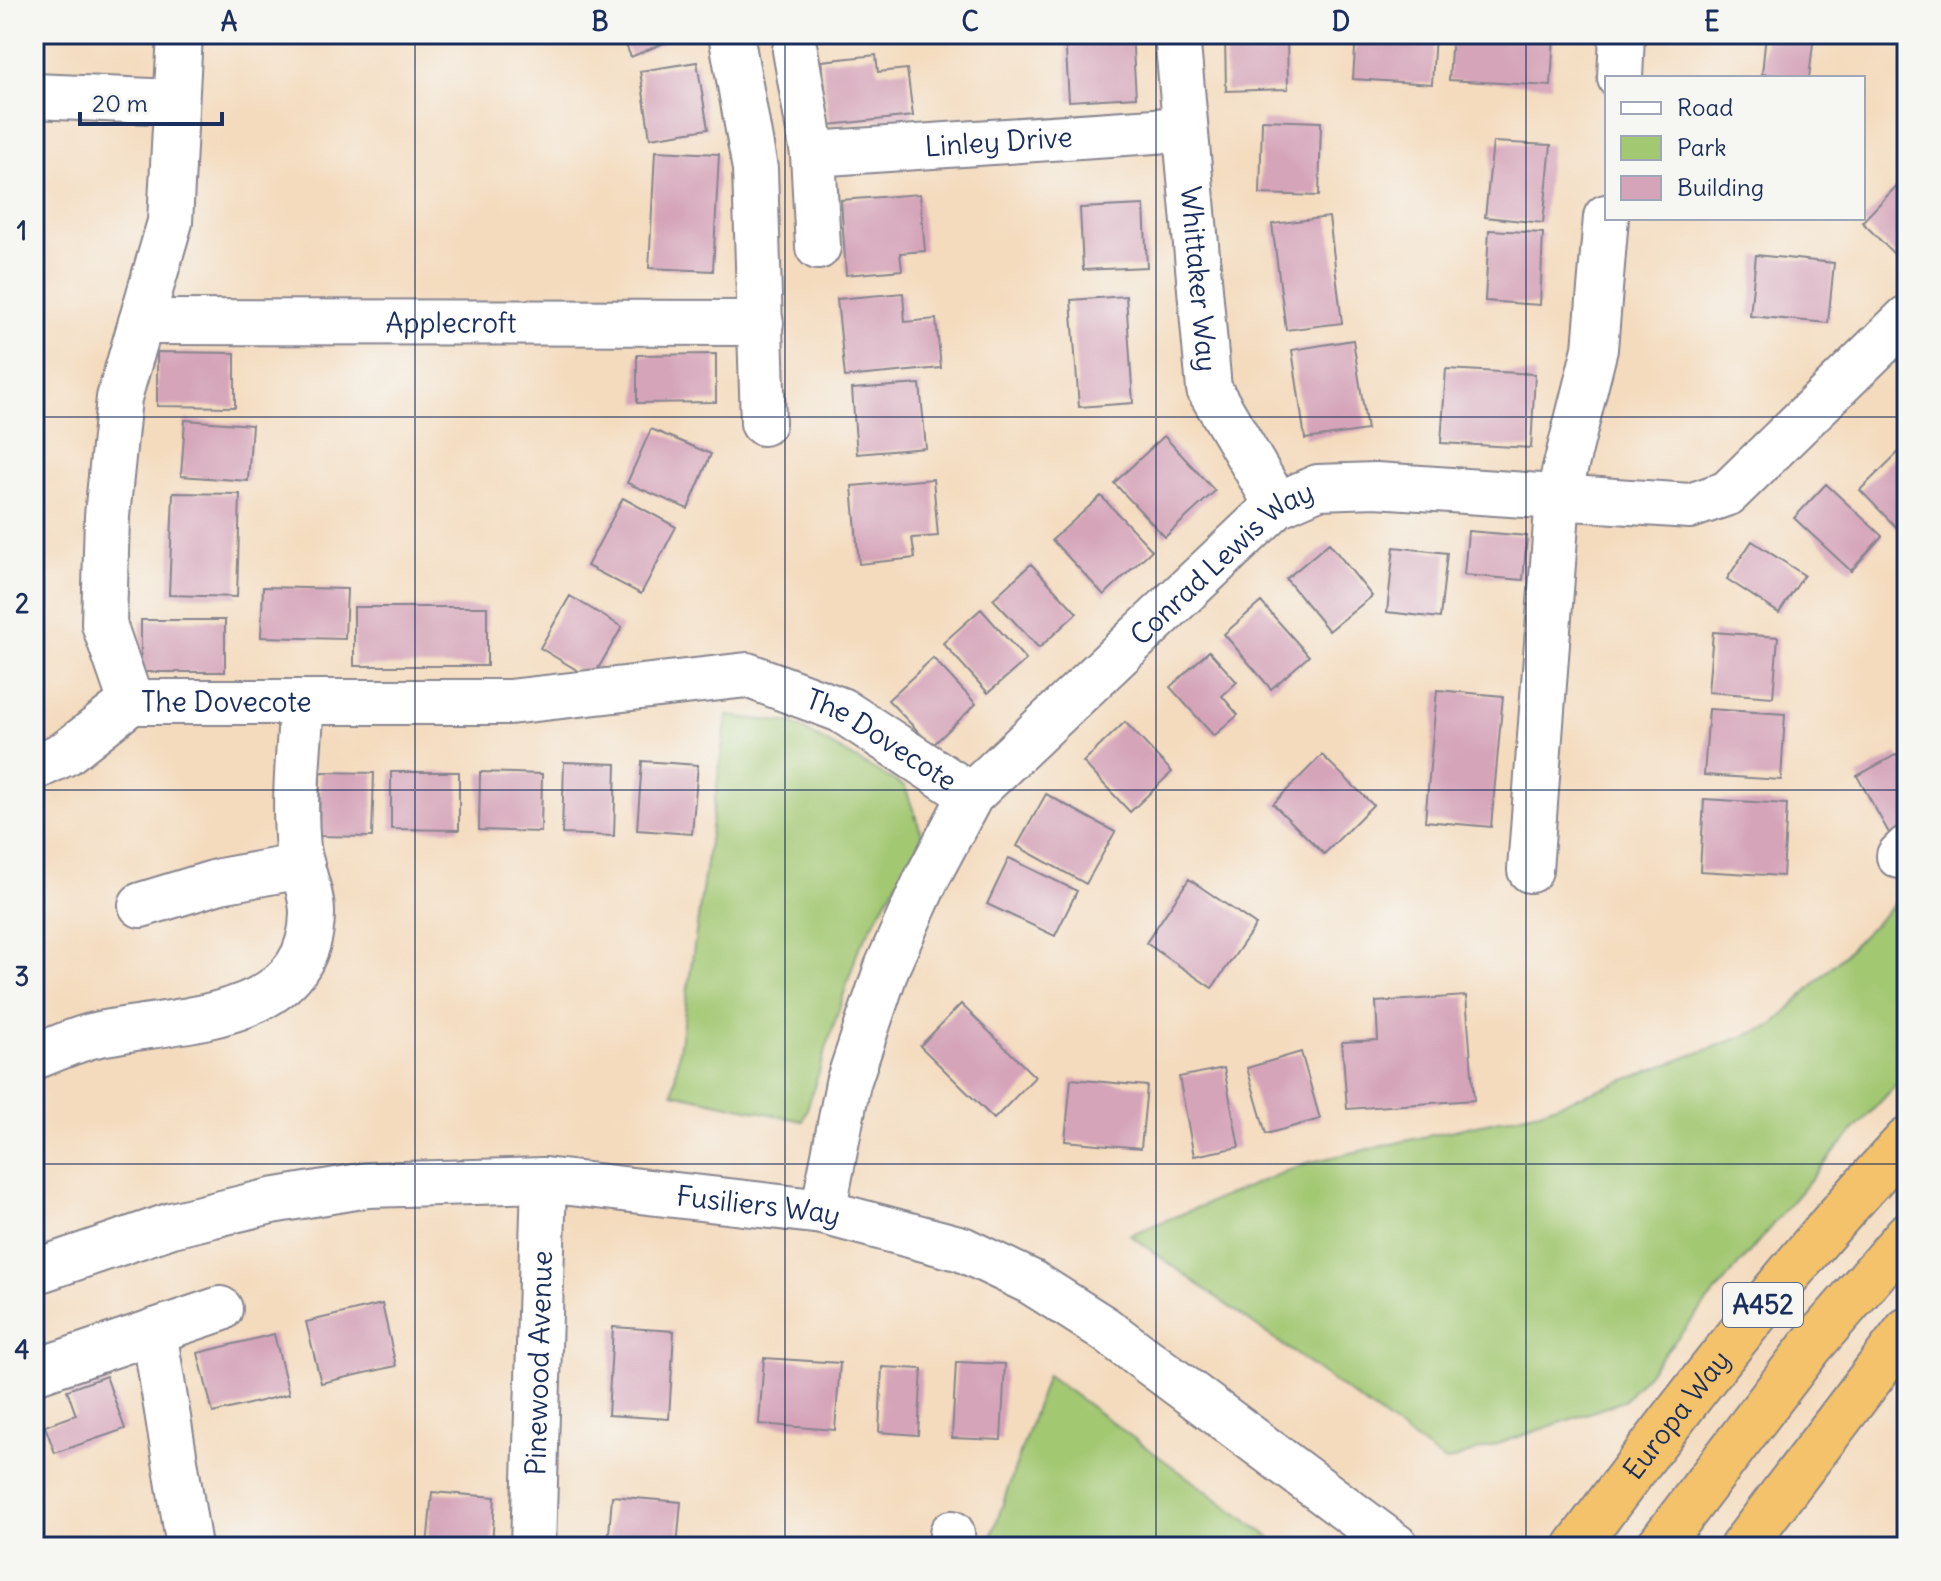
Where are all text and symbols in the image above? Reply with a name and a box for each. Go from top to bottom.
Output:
text: A [221,5,238,38]
text: B [591,5,609,38]
text: C [961,5,979,38]
text: D [1332,5,1350,38]
text: E [1704,5,1720,38]
scale bar [80,76,222,126]
legend [1605,76,1865,220]
text: 20 m [92,88,148,118]
text: Road [1677,92,1733,122]
street label: Linley Drive [924,119,1074,164]
text: Park [1677,132,1727,162]
text: Building [1677,172,1764,202]
street label: Whittaker Way [1173,185,1225,373]
text: 1 [17,214,27,247]
street label: Applecroft [386,304,516,341]
street label: Conrad Lewis Way [1123,473,1319,653]
text: 2 [15,587,29,620]
street label: The Dovecote [801,681,964,799]
street label: The Dovecote [141,684,312,720]
text: 3 [15,960,29,993]
street label: Fusiliers Way [675,1177,845,1234]
street label: Pinewood Avenue [517,1250,560,1476]
road number: A452 [1723,1283,1803,1327]
text: 4 [14,1333,30,1366]
street label: Europa Way [1615,1343,1738,1487]

